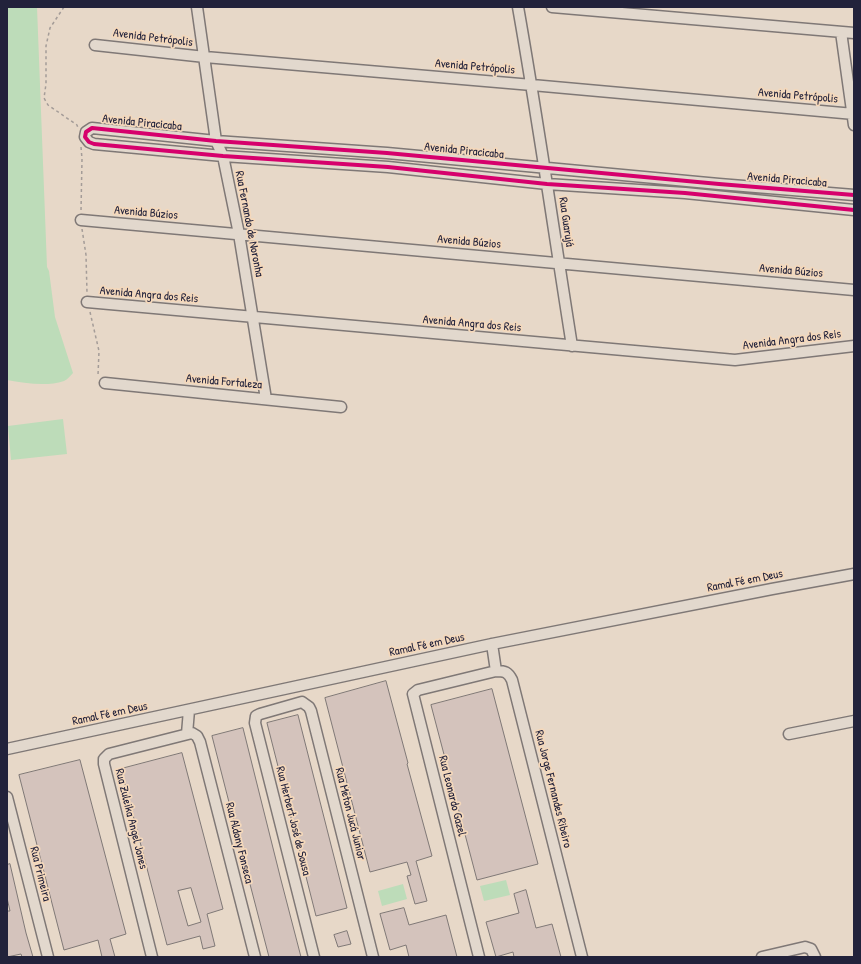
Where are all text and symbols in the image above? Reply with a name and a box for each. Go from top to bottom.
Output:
street label: Avenida Petrópolis [112,26,194,50]
street label: Avenida Petrópolis [434,56,516,78]
street label: Avenida Petrópolis [757,85,839,107]
street label: Avenida Piracicaba [102,112,182,134]
street label: Avenida Piracicaba [424,140,504,162]
street label: Avenida Piracicaba [747,169,827,191]
street label: Rua Fernando de Noronha [232,170,266,278]
street label: Rua Guarujá [555,196,577,248]
street label: Avenida Búzios [114,203,178,223]
street label: Avenida Búzios [437,232,501,252]
street label: Avenida Búzios [759,261,823,281]
street label: Avenida Angra dos Reis [99,284,199,306]
street label: Avenida Angra dos Reis [422,313,522,335]
street label: Avenida Angra dos Reis [742,327,842,353]
street label: Avenida Fortaleza [185,372,263,392]
street label: Ramal Fé em Deus [706,567,784,595]
street label: Ramal Fé em Deus [388,630,466,660]
street label: Ramal Fé em Deus [71,699,149,729]
street label: Rua Jorge Fernandes Ribeiro [531,729,575,849]
street label: Rua Leonardo Gazel [435,754,469,838]
street label: Rua Herbert José de Sousa [272,765,314,877]
street label: Rua Meton Jucá Junior [332,766,368,862]
street label: Rua Zuleika Angel Jones [112,767,150,871]
street label: Rua Aldony Fonseca [222,801,256,885]
street label: Rua Primeira [26,845,54,903]

